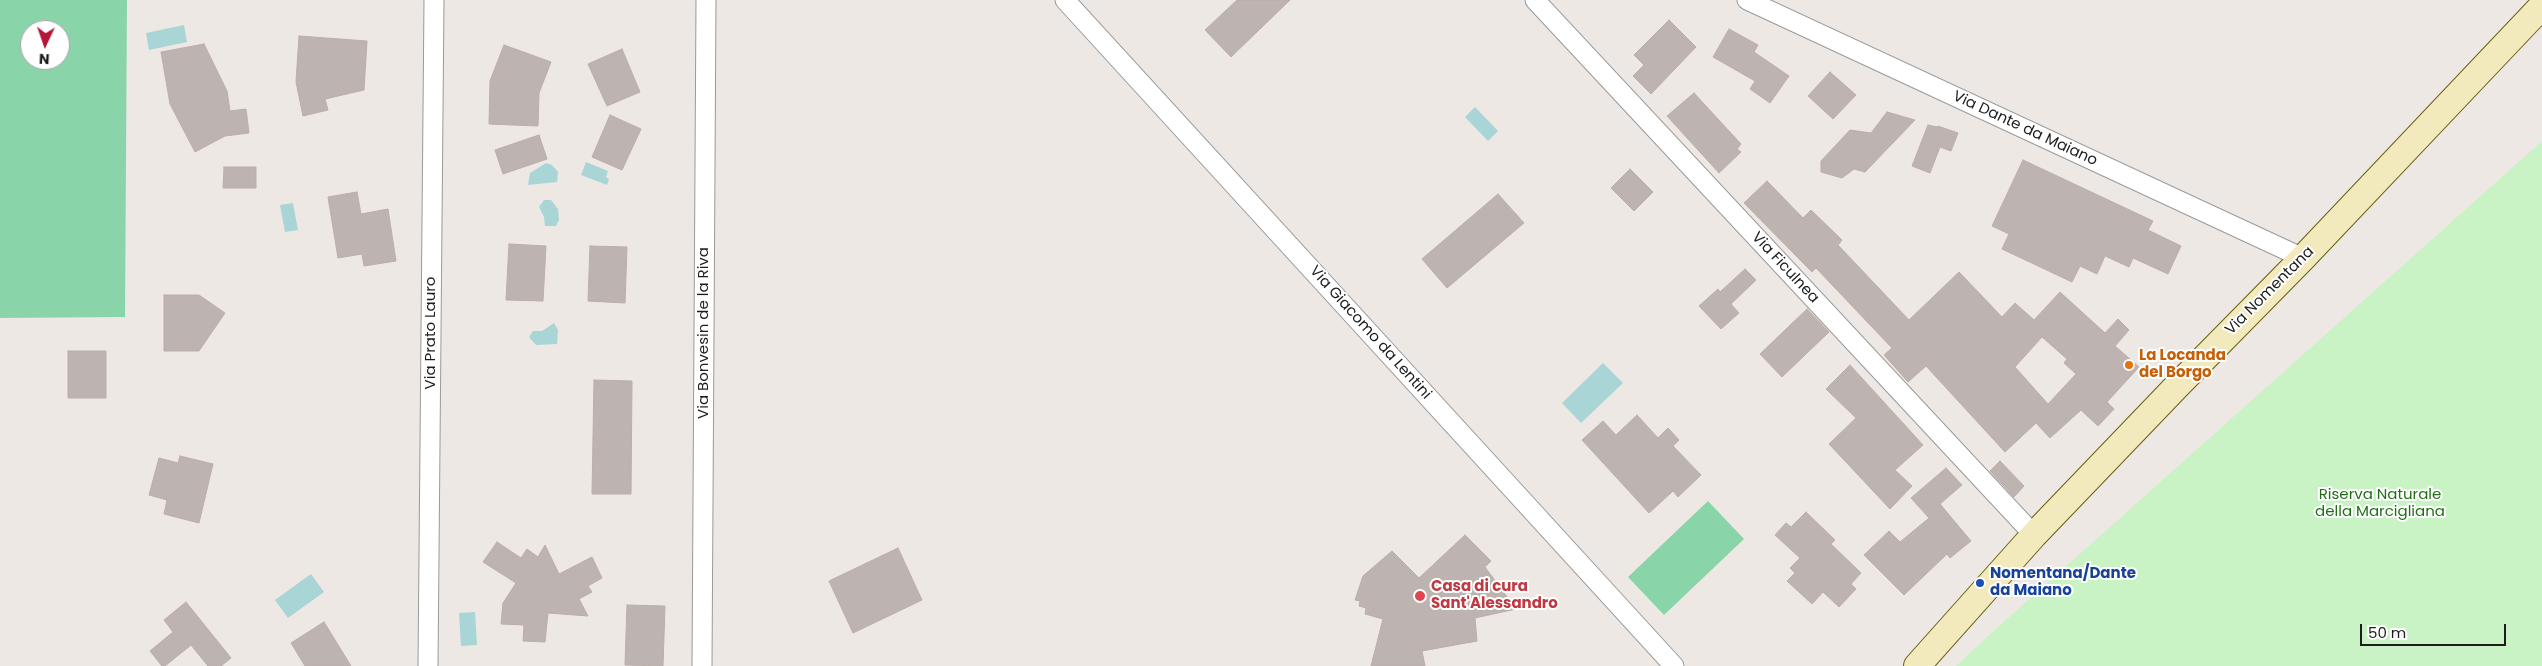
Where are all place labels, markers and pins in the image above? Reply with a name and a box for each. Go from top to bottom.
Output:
place label: La Locanda del Borgo [2139,347,2226,382]
marker: La Locanda del Borgo [2123,359,2135,371]
place label: Nomentana/Dante da Maiano [1990,565,2136,600]
marker: Nomentana/Dante da Maiano [1974,577,1986,589]
place label: Casa di cura Sant'Alessandro [1431,578,1558,613]
marker: Casa di cura Sant'Alessandro [1413,589,1427,603]

